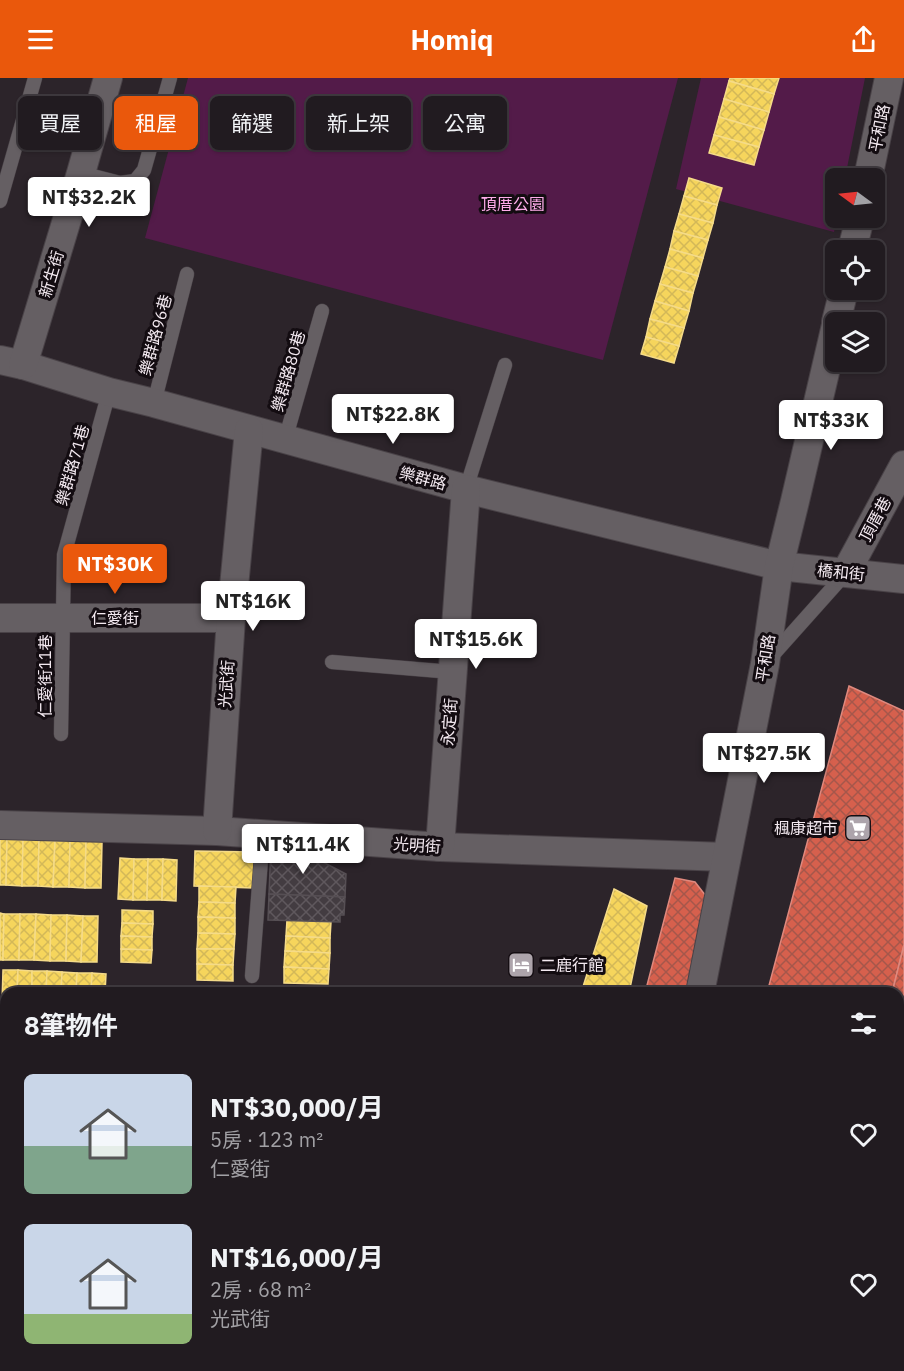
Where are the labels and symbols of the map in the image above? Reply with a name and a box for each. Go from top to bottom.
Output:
street label: 平和路 [865,103,893,153]
north arrow [825,168,885,228]
pin: NT$32.2K [27,177,151,228]
park label: 頂厝公園 [481,194,545,214]
street label: 新生街 [34,248,68,300]
street label: 樂群路96巷 [135,292,175,378]
street label: 樂群路80巷 [267,328,309,414]
pin: NT$22.8K [331,394,455,445]
pin: NT$33K [782,400,880,451]
street label: 樂群路71巷 [51,422,93,508]
street label: 樂群路 [397,462,449,494]
street label: 頂厝巷 [855,493,895,545]
pin: NT$30K [66,544,164,595]
street label: 橋和街 [816,560,866,584]
pin: NT$16K [204,581,302,632]
street label: 仁愛街 [91,608,139,628]
pin: NT$15.6K [414,619,538,670]
street label: 平和路 [751,633,779,683]
street label: 仁愛街11巷 [35,634,55,718]
street label: 光武街 [214,659,238,709]
street label: 永定街 [437,697,461,747]
pin: NT$27.5K [702,733,826,784]
supermarket icon: 楓康超市 [843,813,873,843]
place label: 楓康超市 [774,818,838,838]
pin: NT$11.4K [241,824,365,875]
street label: 光明街 [392,833,442,857]
hotel icon: 二鹿行館 [506,950,536,980]
place label: 二鹿行館 [540,955,604,975]

